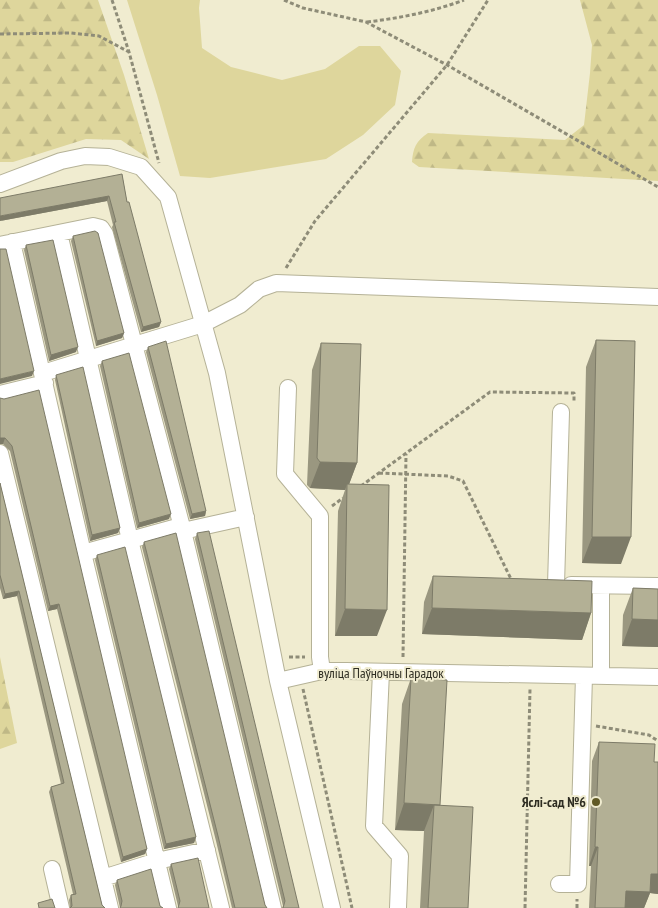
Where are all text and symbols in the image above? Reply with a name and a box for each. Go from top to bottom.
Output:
street label: вуліца Паўночны Гарадок [318,664,444,682]
place label: Яслі-сад №6 [522,793,586,811]
marker: Яслі-сад №6 [590,796,602,808]

